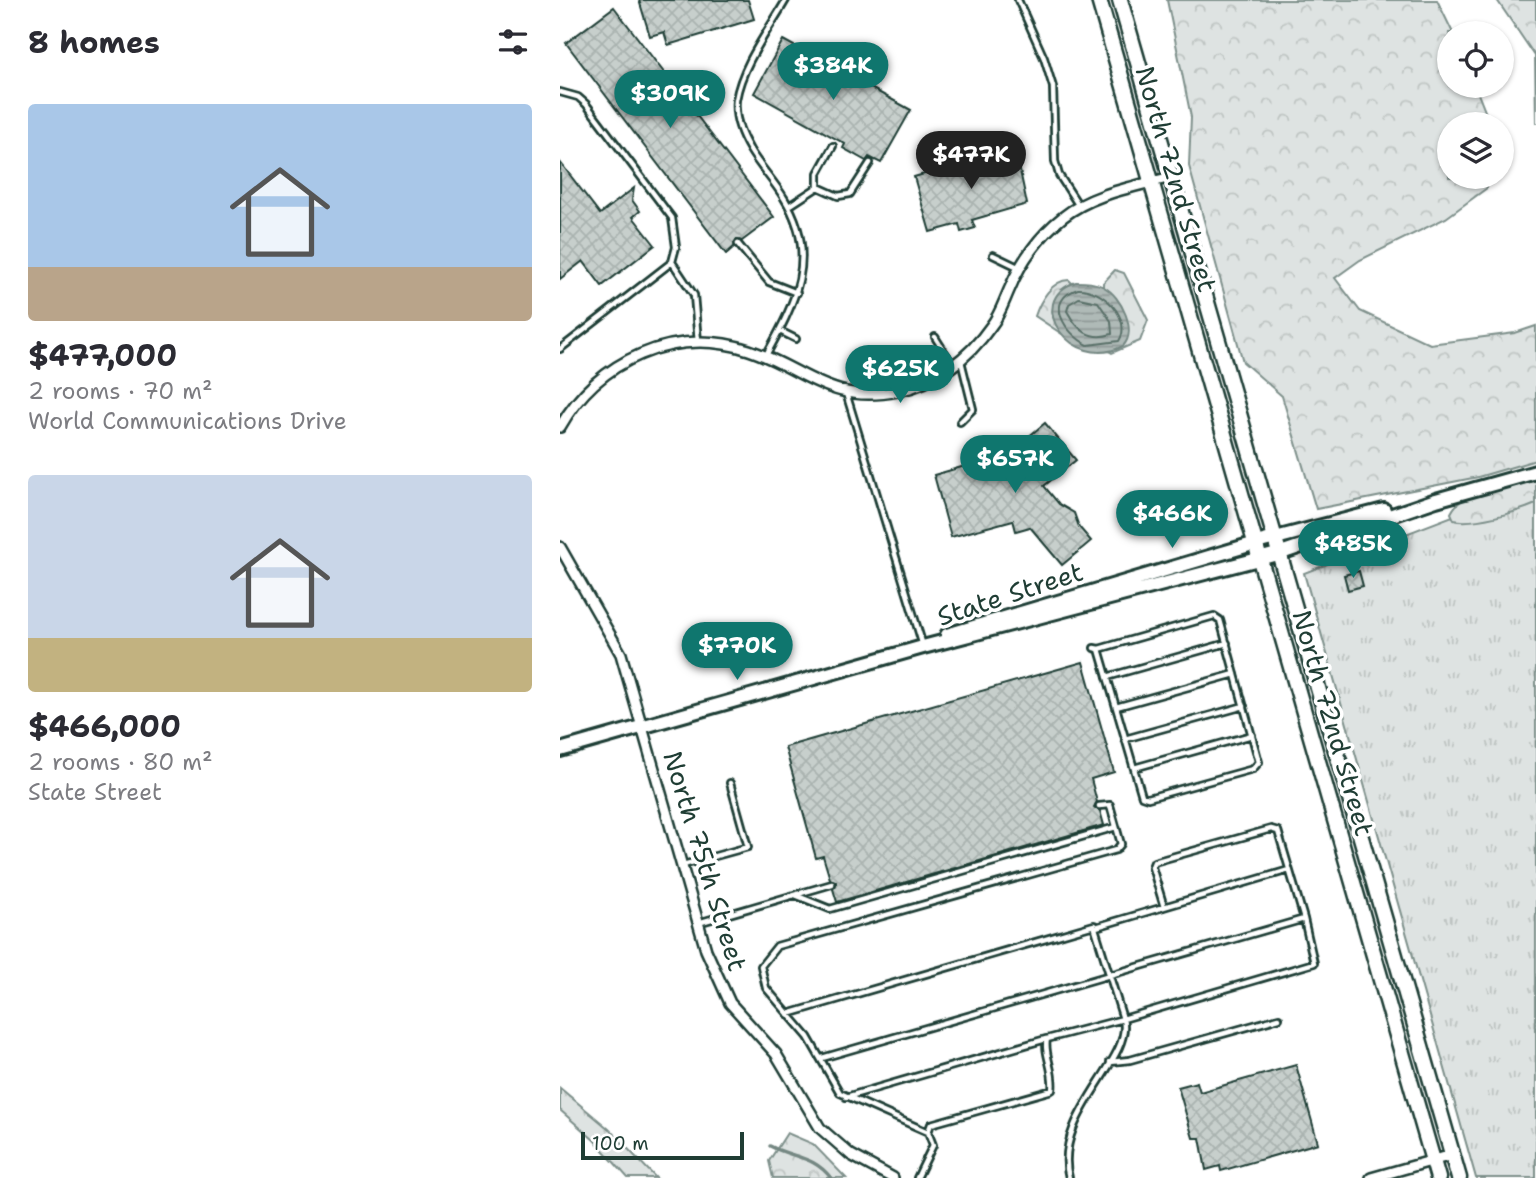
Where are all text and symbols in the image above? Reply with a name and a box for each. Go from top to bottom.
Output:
map controls [1437,21,1514,189]
button: locate [1437,21,1514,98]
text: 8 homes [28,22,160,63]
icon: filters [494,23,532,61]
pin: $384K [784,42,882,102]
text: $384K [793,50,873,80]
street label: North 72nd Street [1127,62,1225,296]
pin: $309K [621,71,719,130]
text: $309K [630,78,710,108]
button: layers [1437,112,1514,189]
pin: $477K [922,132,1020,191]
text: $477K [932,139,1010,169]
icon: home [217,149,343,275]
text: $477,000 [28,335,177,376]
pin: $625K [851,346,949,405]
text: $625K [861,353,939,383]
text: 2 rooms · 70 m² [28,376,213,406]
text: World Communications Drive [28,406,347,436]
pin: $657K [966,435,1064,495]
text: $657K [976,443,1054,473]
pin: $466K [1123,490,1221,550]
text: $466K [1132,498,1212,528]
icon: home [217,520,343,646]
pin: $485K [1304,520,1402,580]
text: $485K [1314,528,1392,558]
street label: State Street [932,553,1087,634]
street label: North 72nd Street [1284,606,1382,840]
pin: $770K [688,622,786,682]
text: $770K [698,630,776,660]
text: $466,000 [28,706,181,747]
text: 2 rooms · 80 m² [28,747,213,777]
street label: North 75th Street [655,747,756,975]
text: State Street [28,777,162,807]
scale bar [581,1129,744,1161]
text: 100 m [592,1131,649,1156]

